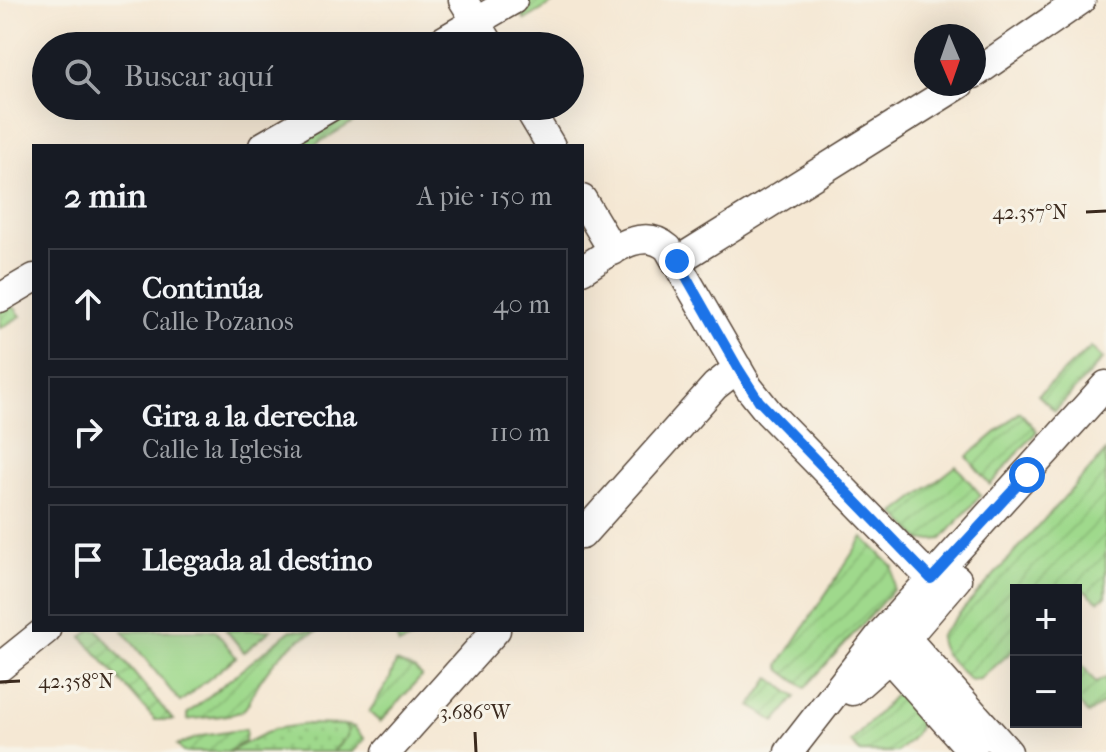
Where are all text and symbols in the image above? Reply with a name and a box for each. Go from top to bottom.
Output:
north arrow [914,24,986,96]
search box [32,32,584,120]
icon: search [60,54,104,98]
text: Buscar aquí [124,59,273,94]
text: 2 min [64,176,147,216]
text: A pie · 150 m [417,181,552,212]
text: 42.357°N [993,201,1067,224]
route end [659,243,695,279]
text: Continúa [142,271,262,306]
icon: ahead [66,282,110,326]
text: 40 m [493,289,550,320]
text: Calle Pozanos [142,306,294,337]
text: Gira a la derecha [142,399,357,434]
icon: right [66,410,110,454]
text: 110 m [490,417,550,448]
text: Calle la Iglesia [142,434,302,465]
route start [1009,457,1045,493]
icon: arrive [66,538,110,582]
text: Llegada al destino [142,543,372,578]
map controls [1010,584,1082,728]
button: + [1010,584,1082,656]
button: − [1010,656,1082,728]
text: 42.358°N [38,670,114,693]
text: 3.686°W [440,701,512,724]

